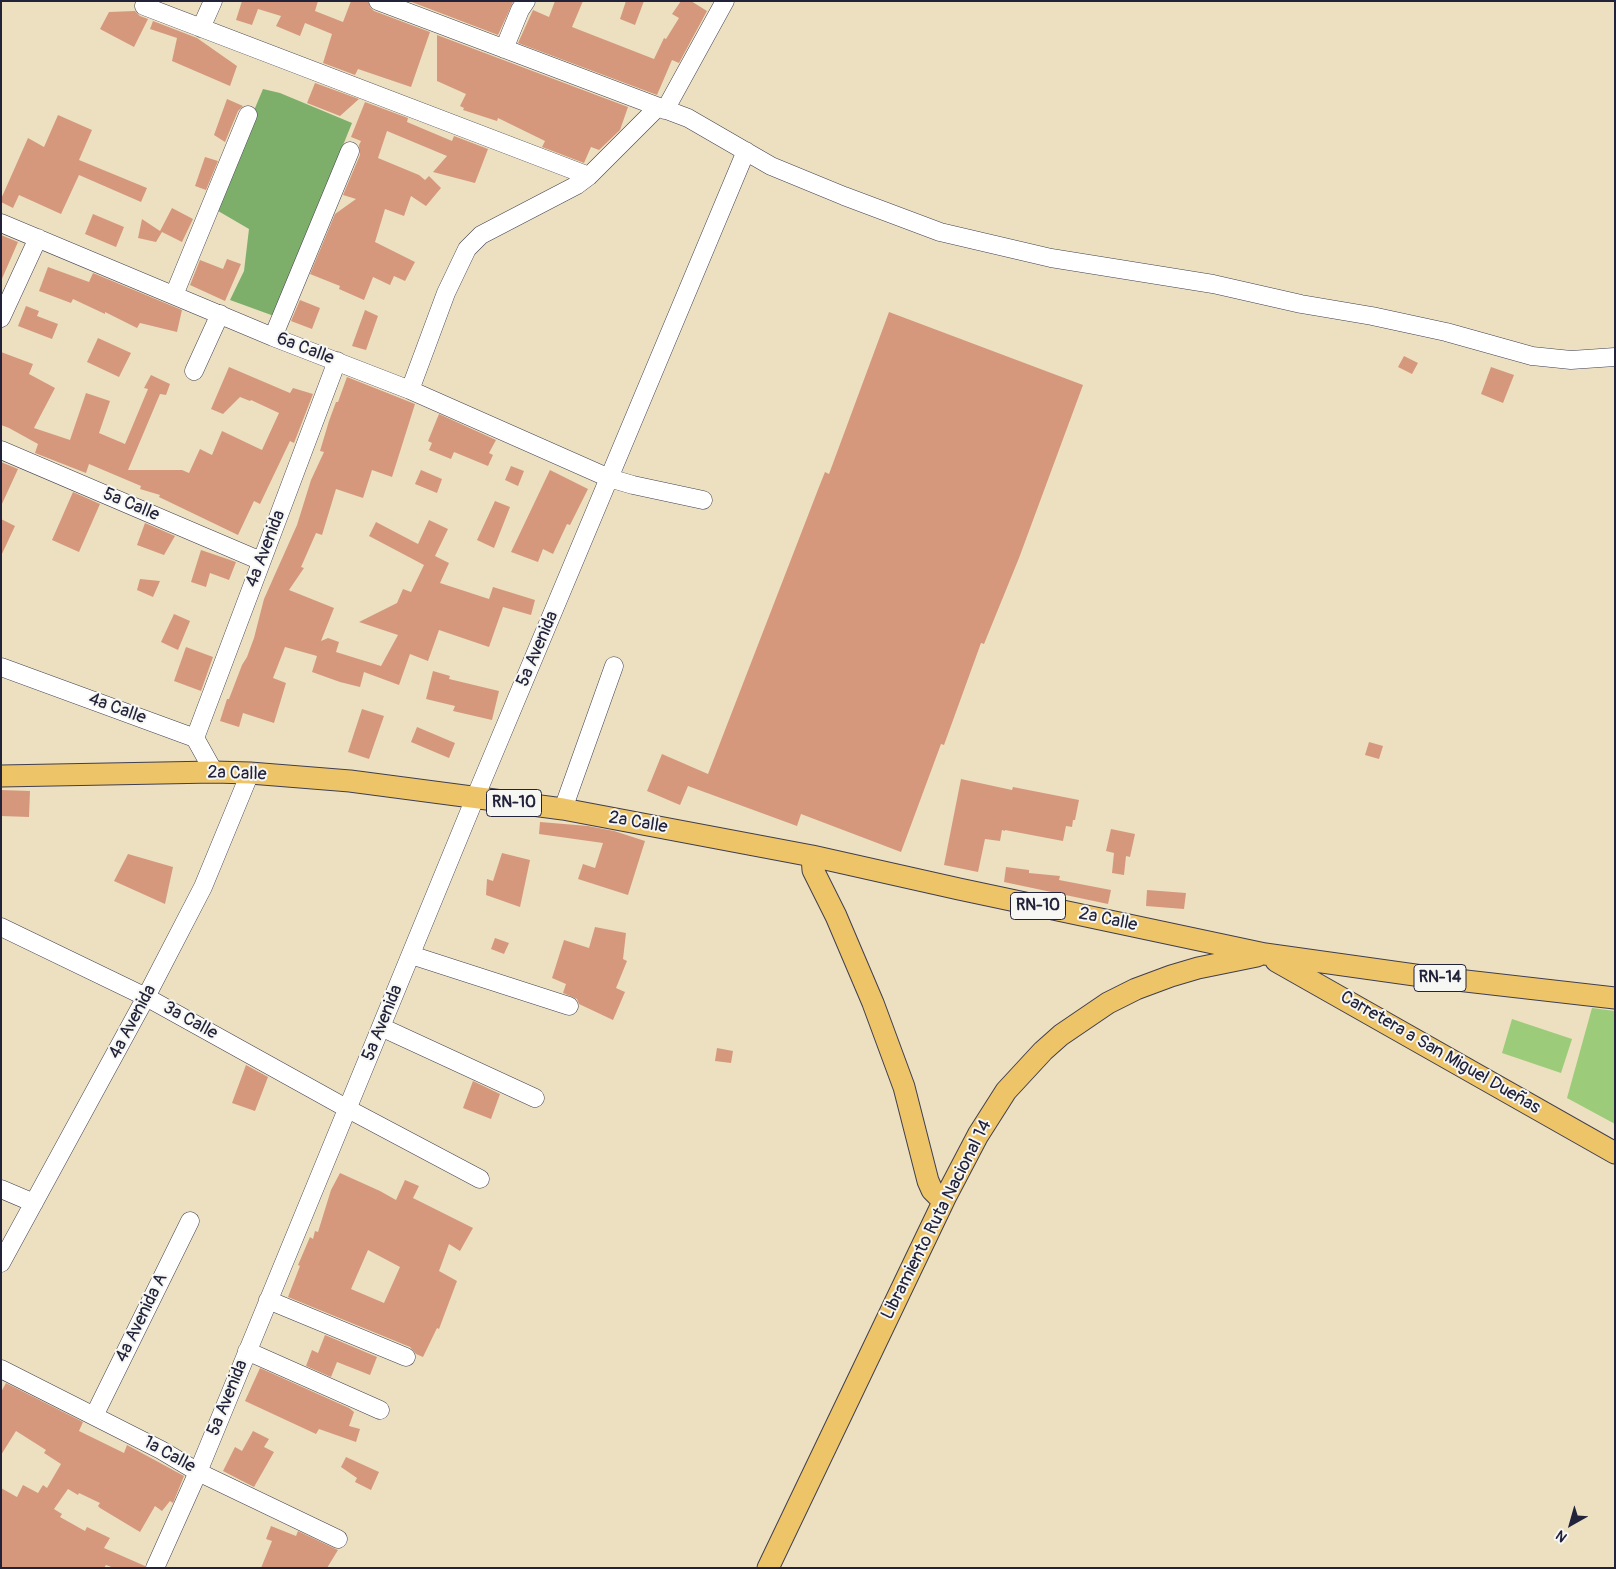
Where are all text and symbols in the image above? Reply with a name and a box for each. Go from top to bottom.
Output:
street label: 6a Calle [273,328,337,370]
street label: 5a Calle [100,484,162,526]
street label: 4a Avenida [241,508,291,590]
street label: 5a Avenida [512,608,564,690]
street label: 4a Calle [85,689,149,729]
street label: 2a Calle [207,762,267,786]
road number: RN-10 [486,790,542,816]
street label: 2a Calle [607,807,669,839]
road number: RN-10 [1010,892,1066,919]
street label: 2a Calle [1077,903,1139,937]
road number: RN-14 [1414,964,1466,991]
street label: 4a Avenida [105,981,161,1063]
street label: 5a Avenida [358,982,408,1064]
street label: Carretera a San Miguel Dueñas [1336,987,1544,1119]
street label: 3a Calle [159,997,221,1045]
street label: Libramiento Ruta Nacional 14 [877,1117,997,1323]
street label: 4a Avenida A [111,1270,173,1366]
street label: 5a Avenida [203,1357,253,1439]
street label: 1a Calle [139,1432,199,1478]
north arrow [1546,1499,1596,1549]
text: N [1552,1527,1570,1546]

